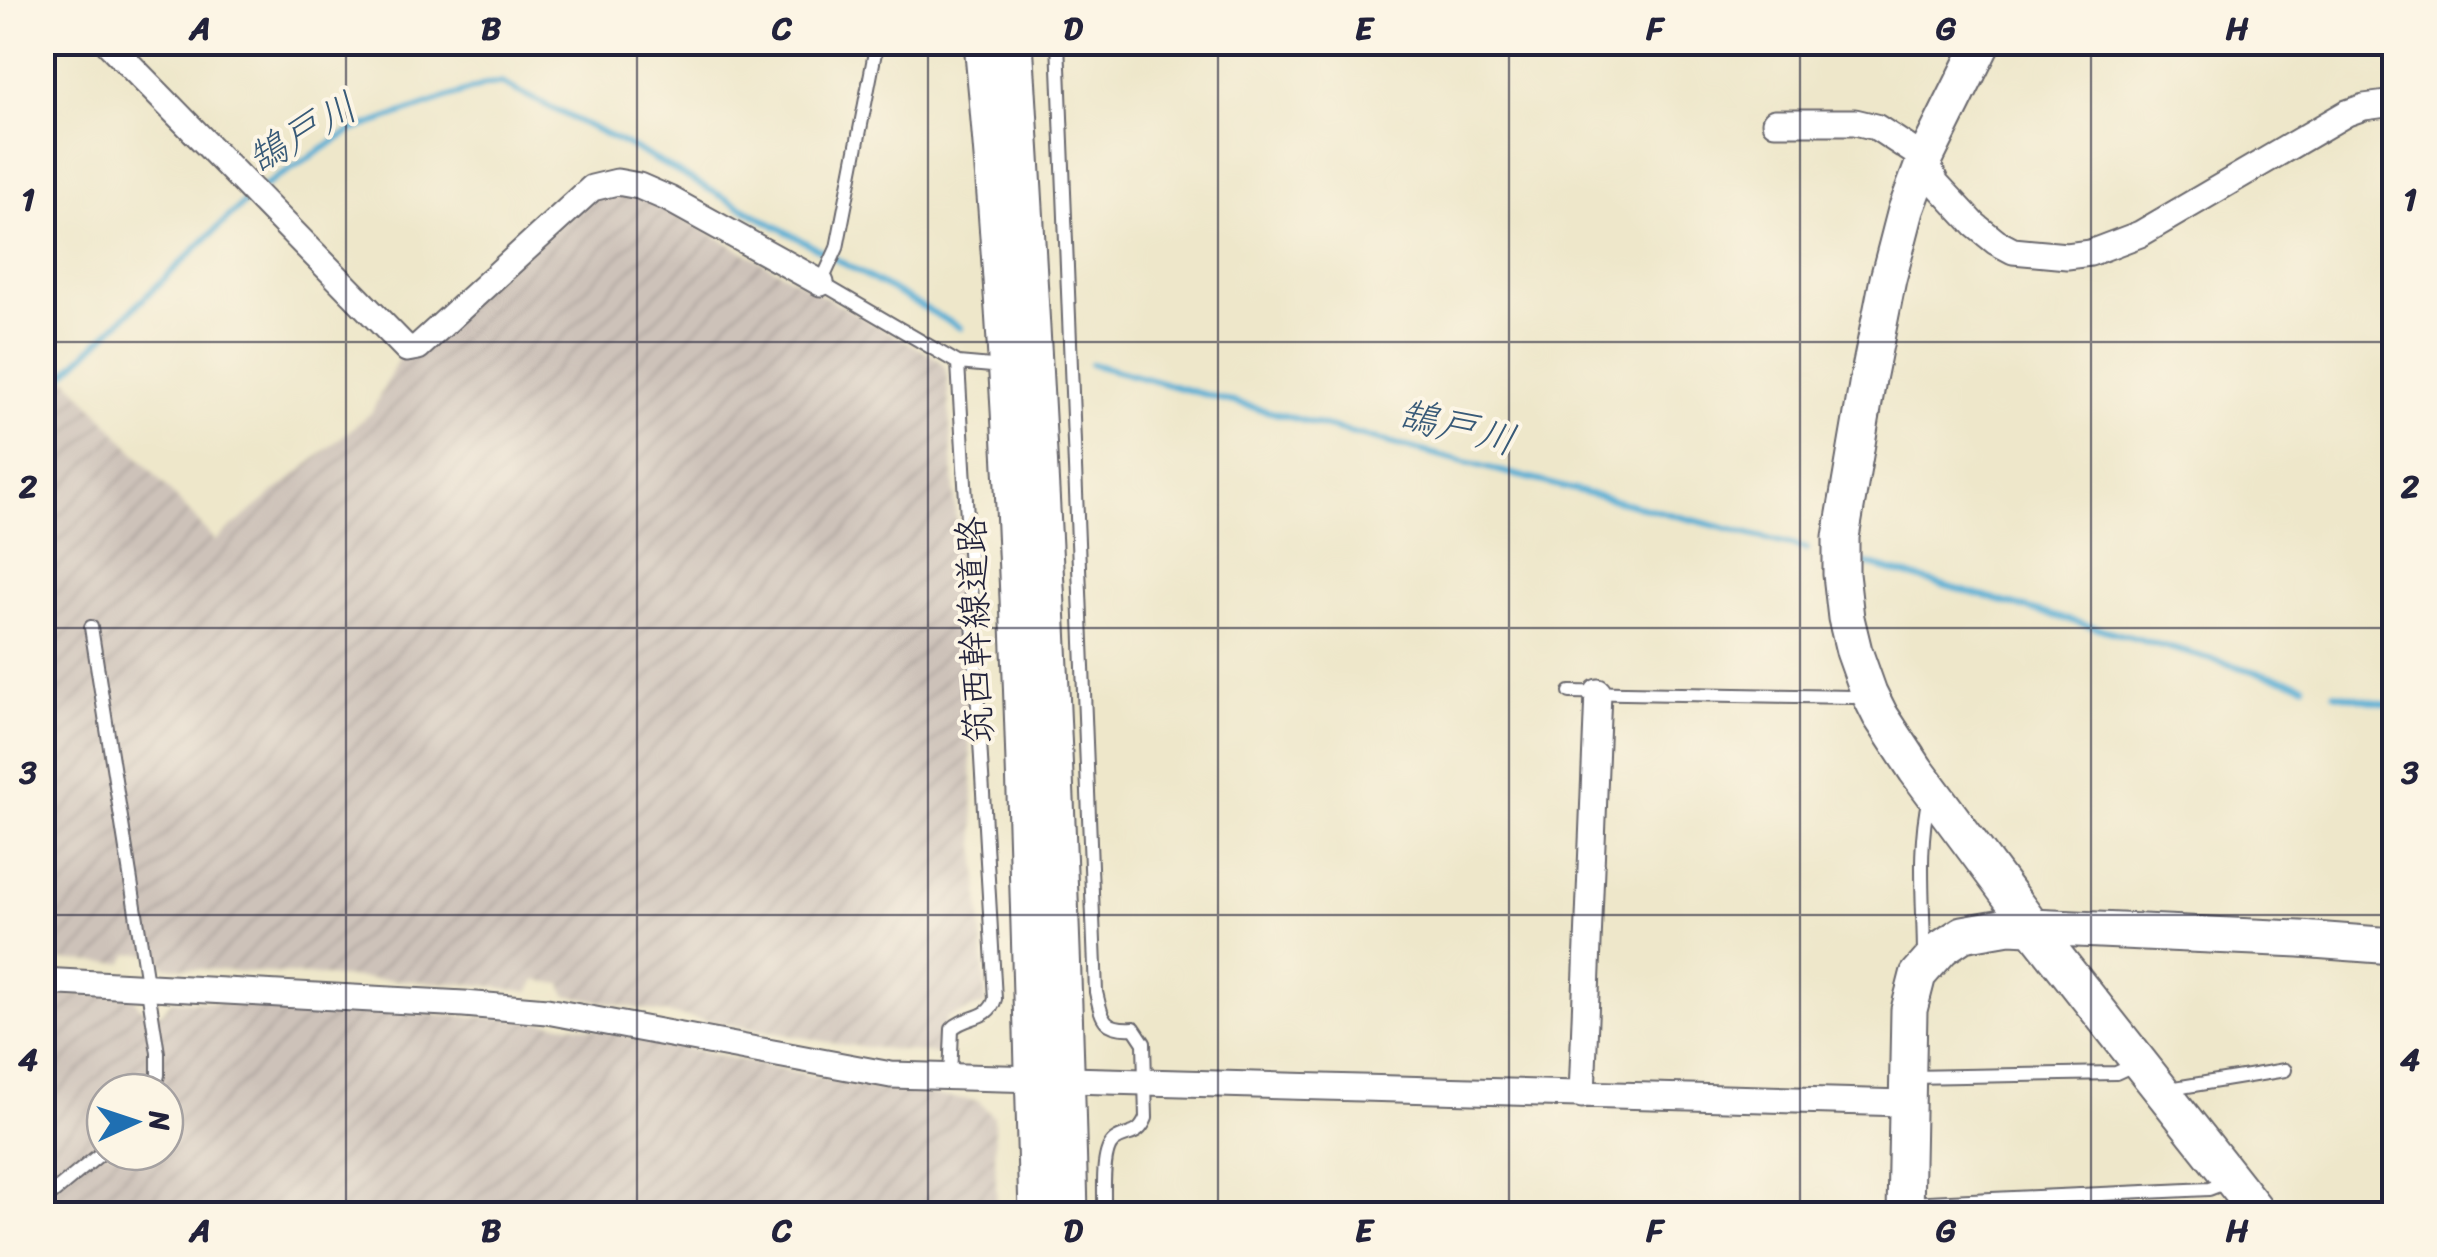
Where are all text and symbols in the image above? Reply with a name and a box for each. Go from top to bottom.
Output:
text: A [188,0,211,57]
text: B [481,0,501,57]
text: C [771,0,793,57]
text: D [1063,0,1083,57]
text: E [1355,0,1375,57]
text: F [1645,0,1666,57]
text: G [1936,0,1957,57]
text: H [2226,0,2249,57]
water label: 鵠戸川 [232,72,372,194]
text: 1 [21,171,35,228]
text: 1 [2403,171,2417,228]
water label: 鵠戸川 [1390,378,1524,476]
text: 2 [19,458,38,515]
text: 2 [2401,458,2420,515]
street label: 筑西幹線道路 [938,515,1012,745]
text: 3 [18,744,37,801]
text: 3 [2400,744,2419,801]
text: 4 [18,1031,38,1088]
text: 4 [2400,1031,2420,1088]
north arrow [85,1072,185,1172]
text: N [134,1109,184,1132]
text: A [188,1202,211,1257]
text: B [481,1202,501,1257]
text: C [771,1202,793,1257]
text: D [1063,1202,1083,1257]
text: E [1355,1202,1375,1257]
text: F [1645,1202,1666,1257]
text: G [1936,1202,1957,1257]
text: H [2226,1202,2249,1257]

